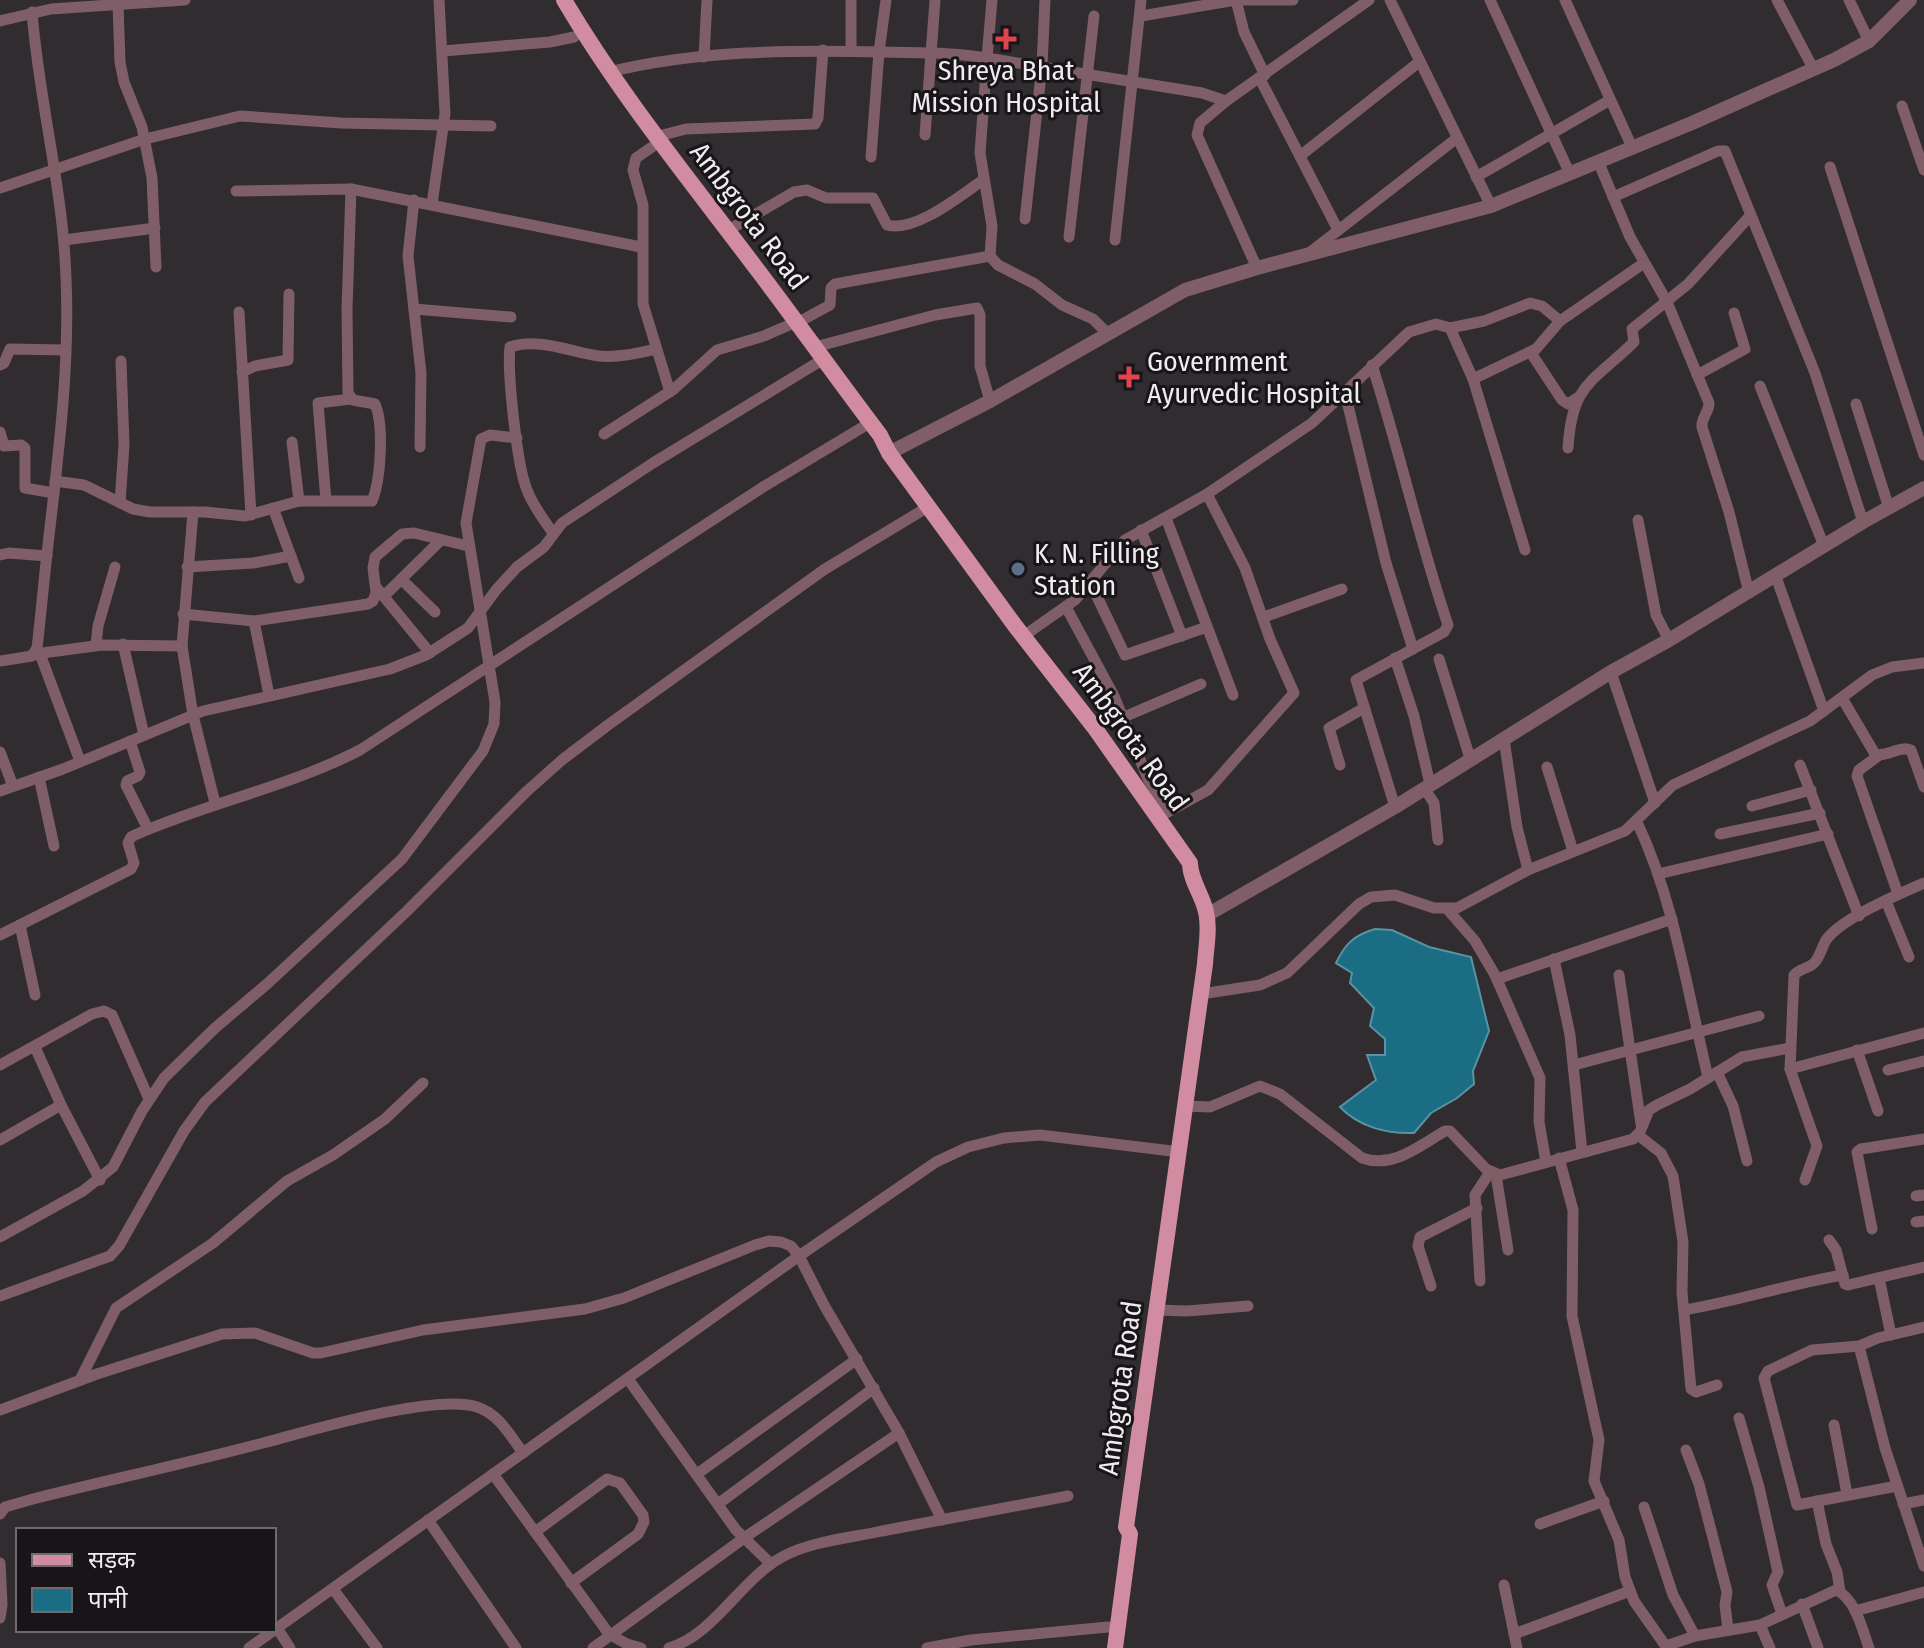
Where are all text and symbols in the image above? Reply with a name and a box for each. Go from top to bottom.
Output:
marker: Shreya Bhat Mission Hospital [995,28,1017,50]
place label: Shreya Bhat Mission Hospital [911,54,1101,119]
street label: Ambgrota Road [683,136,815,296]
place label: Government Ayurvedic Hospital [1147,345,1361,410]
marker: Government Ayurvedic Hospital [1118,366,1140,388]
place label: K. N. Filling Station [1034,537,1160,602]
marker: K. N. Filling Station [1009,560,1027,578]
street label: Ambgrota Road [1066,656,1196,818]
street label: Ambgrota Road [1091,1299,1149,1477]
legend [16,1528,276,1632]
text: सड़क [88,1546,136,1574]
text: पानी [88,1586,128,1614]

